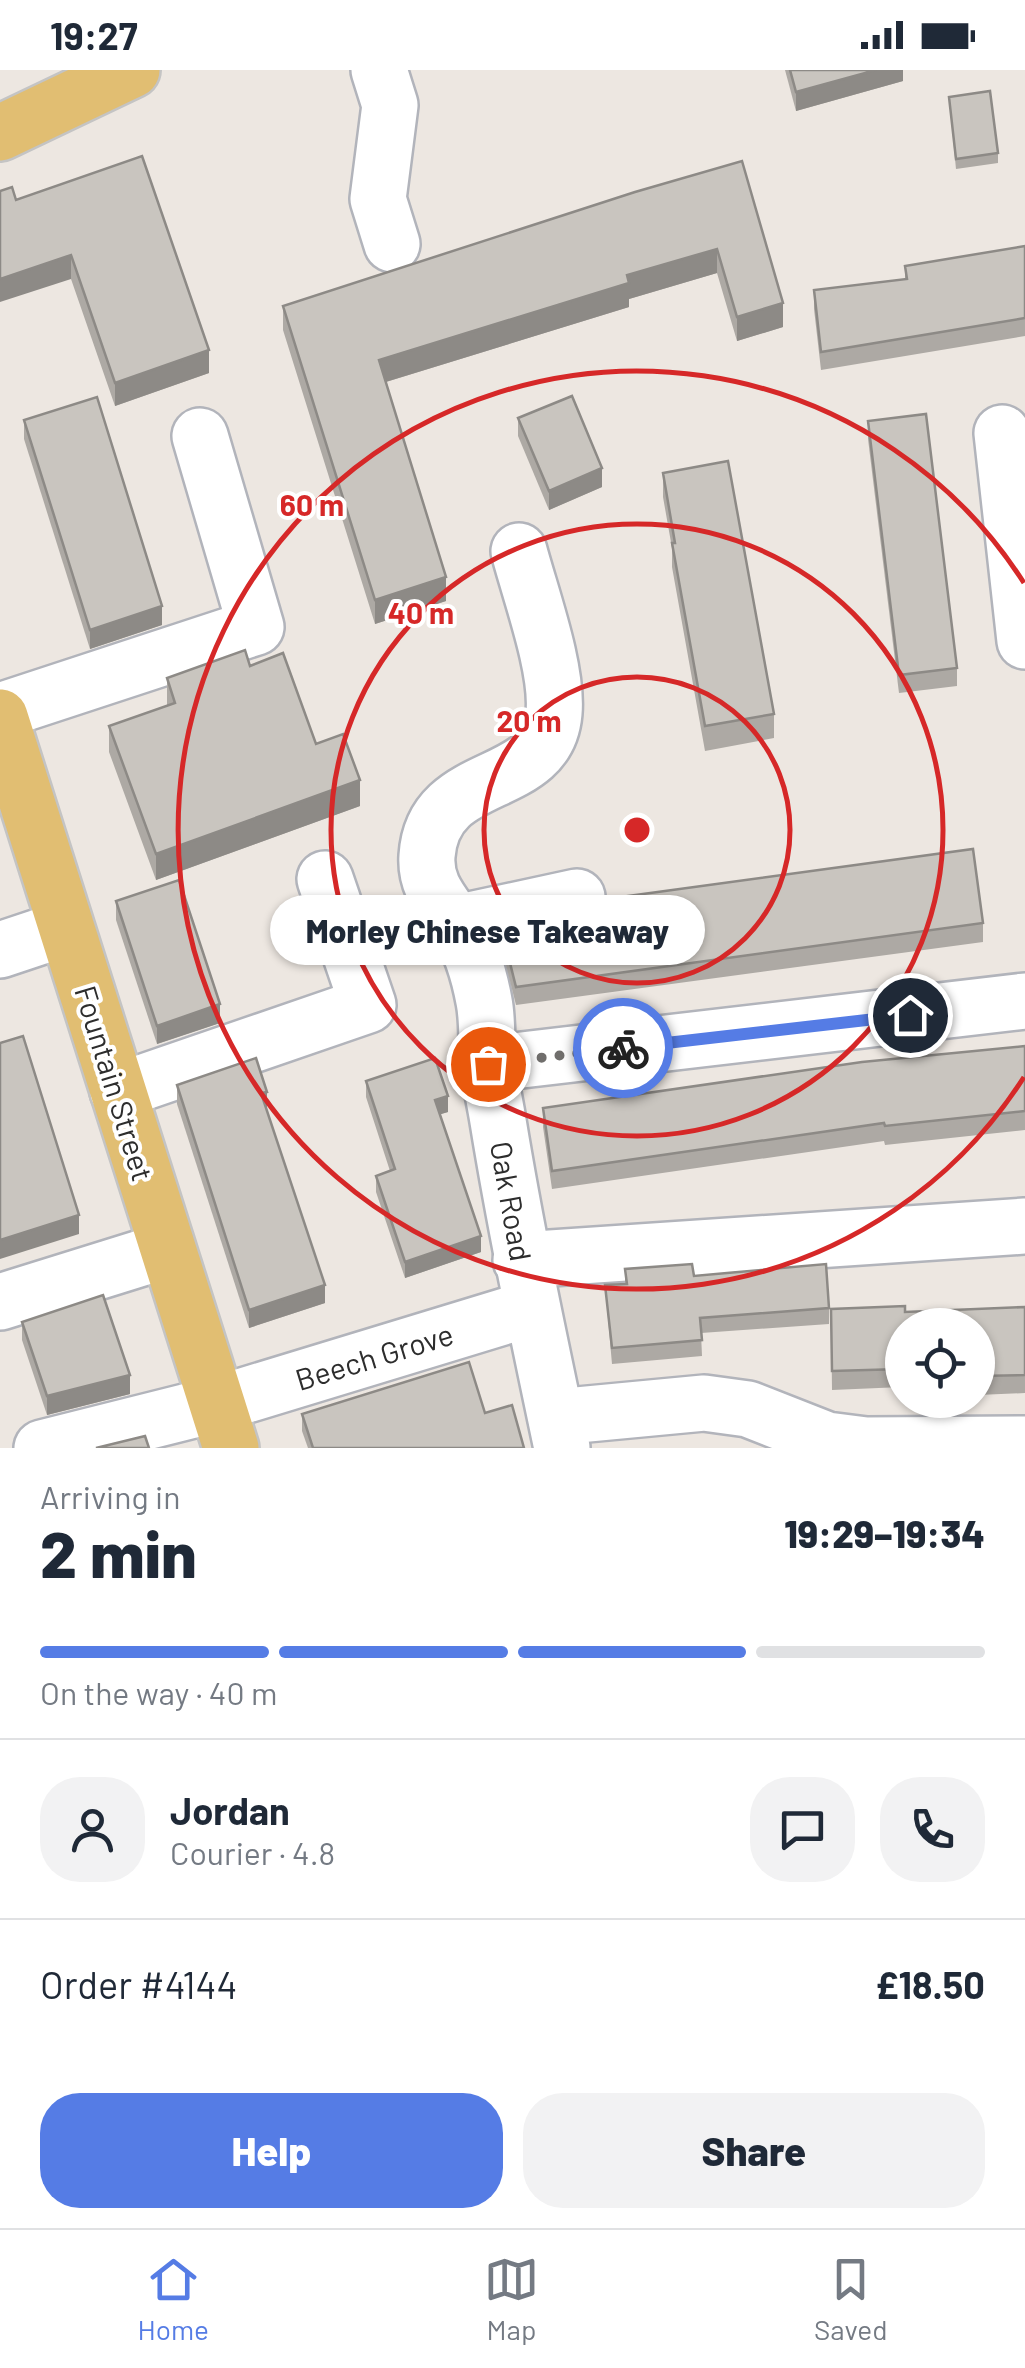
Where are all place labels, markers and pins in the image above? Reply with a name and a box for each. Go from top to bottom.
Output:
centre of rings [619,812,655,848]
callout: Morley Chinese Takeaway [270,894,706,964]
pin [868,973,953,1058]
pin [446,1022,531,1107]

